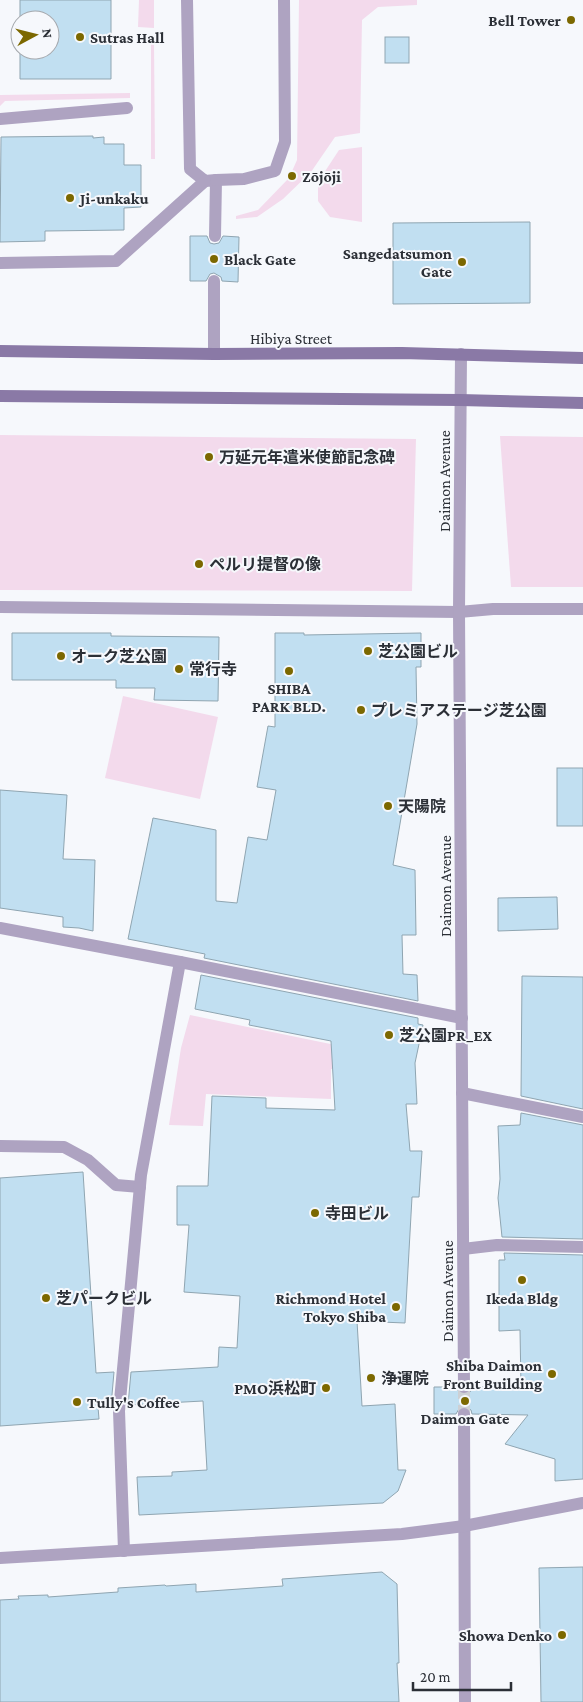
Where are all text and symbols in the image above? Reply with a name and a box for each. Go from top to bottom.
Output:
north arrow [10,10,60,60]
place label: Bell Tower [488,12,562,29]
marker: Bell Tower [565,14,577,26]
text: N [39,28,56,40]
place label: Sutras Hall [90,29,165,46]
marker: Sutras Hall [74,31,86,43]
place label: Zōjōji [302,168,341,186]
marker: Zōjōji [286,170,298,182]
place label: Ji-unkaku [78,190,149,207]
marker: Ji-unkaku [64,192,76,204]
place label: Sangedatsumon Gate [343,245,453,280]
place label: Black Gate [224,251,296,268]
marker: Black Gate [208,253,220,265]
marker: Sangedatsumon Gate [456,256,468,268]
street label: Hibiya Street [250,330,333,348]
street label: Daimon Avenue [436,430,453,532]
place label: 万延元年遣米使節記念碑 [219,449,395,466]
marker: 万延元年遣米使節記念碑 [203,451,215,463]
place label: ペルリ提督の像 [209,556,321,573]
marker: ペルリ提督の像 [193,558,205,570]
place label: 芝公園ビル [378,643,458,660]
marker: 芝公園ビル [362,645,374,657]
place label: オーク芝公園 [71,648,167,665]
marker: オーク芝公園 [55,650,67,662]
place label: 常行寺 [189,661,237,678]
marker: 常行寺 [173,663,185,675]
marker: SHIBA PARK BLD. [283,665,295,677]
place label: SHIBA PARK BLD. [252,680,326,715]
place label: プレミアステージ芝公園 [371,702,547,719]
marker: プレミアステージ芝公園 [355,704,367,716]
place label: 天陽院 [398,798,446,815]
marker: 天陽院 [382,800,394,812]
street label: Daimon Avenue [437,835,454,937]
place label: 芝公園PR_EX [399,1027,493,1044]
marker: 芝公園PR_EX [383,1029,395,1041]
place label: 寺田ビル [325,1205,389,1222]
marker: 寺田ビル [309,1207,321,1219]
street label: Daimon Avenue [439,1240,456,1342]
marker: Ikeda Bldg [516,1274,528,1286]
place label: 芝パークビル [56,1290,152,1307]
place label: Richmond Hotel Tokyo Shiba [275,1290,386,1325]
place label: Ikeda Bldg [486,1290,558,1307]
marker: 芝パークビル [40,1292,52,1304]
marker: Richmond Hotel Tokyo Shiba [390,1301,402,1313]
place label: Shiba Daimon Front Building [443,1357,542,1392]
marker: Shiba Daimon Front Building [546,1368,558,1380]
place label: 浄運院 [381,1370,429,1387]
marker: 浄運院 [365,1372,377,1384]
place label: PMO浜松町 [234,1380,316,1397]
marker: PMO浜松町 [320,1382,332,1394]
place label: Tully's Coffee [87,1394,180,1411]
marker: Daimon Gate [459,1395,471,1407]
marker: Tully's Coffee [71,1396,83,1408]
place label: Daimon Gate [421,1410,510,1427]
place label: Showa Denko [459,1627,552,1644]
marker: Showa Denko [556,1629,568,1641]
scale bar [413,1660,510,1692]
text: 20 m [420,1669,451,1685]

